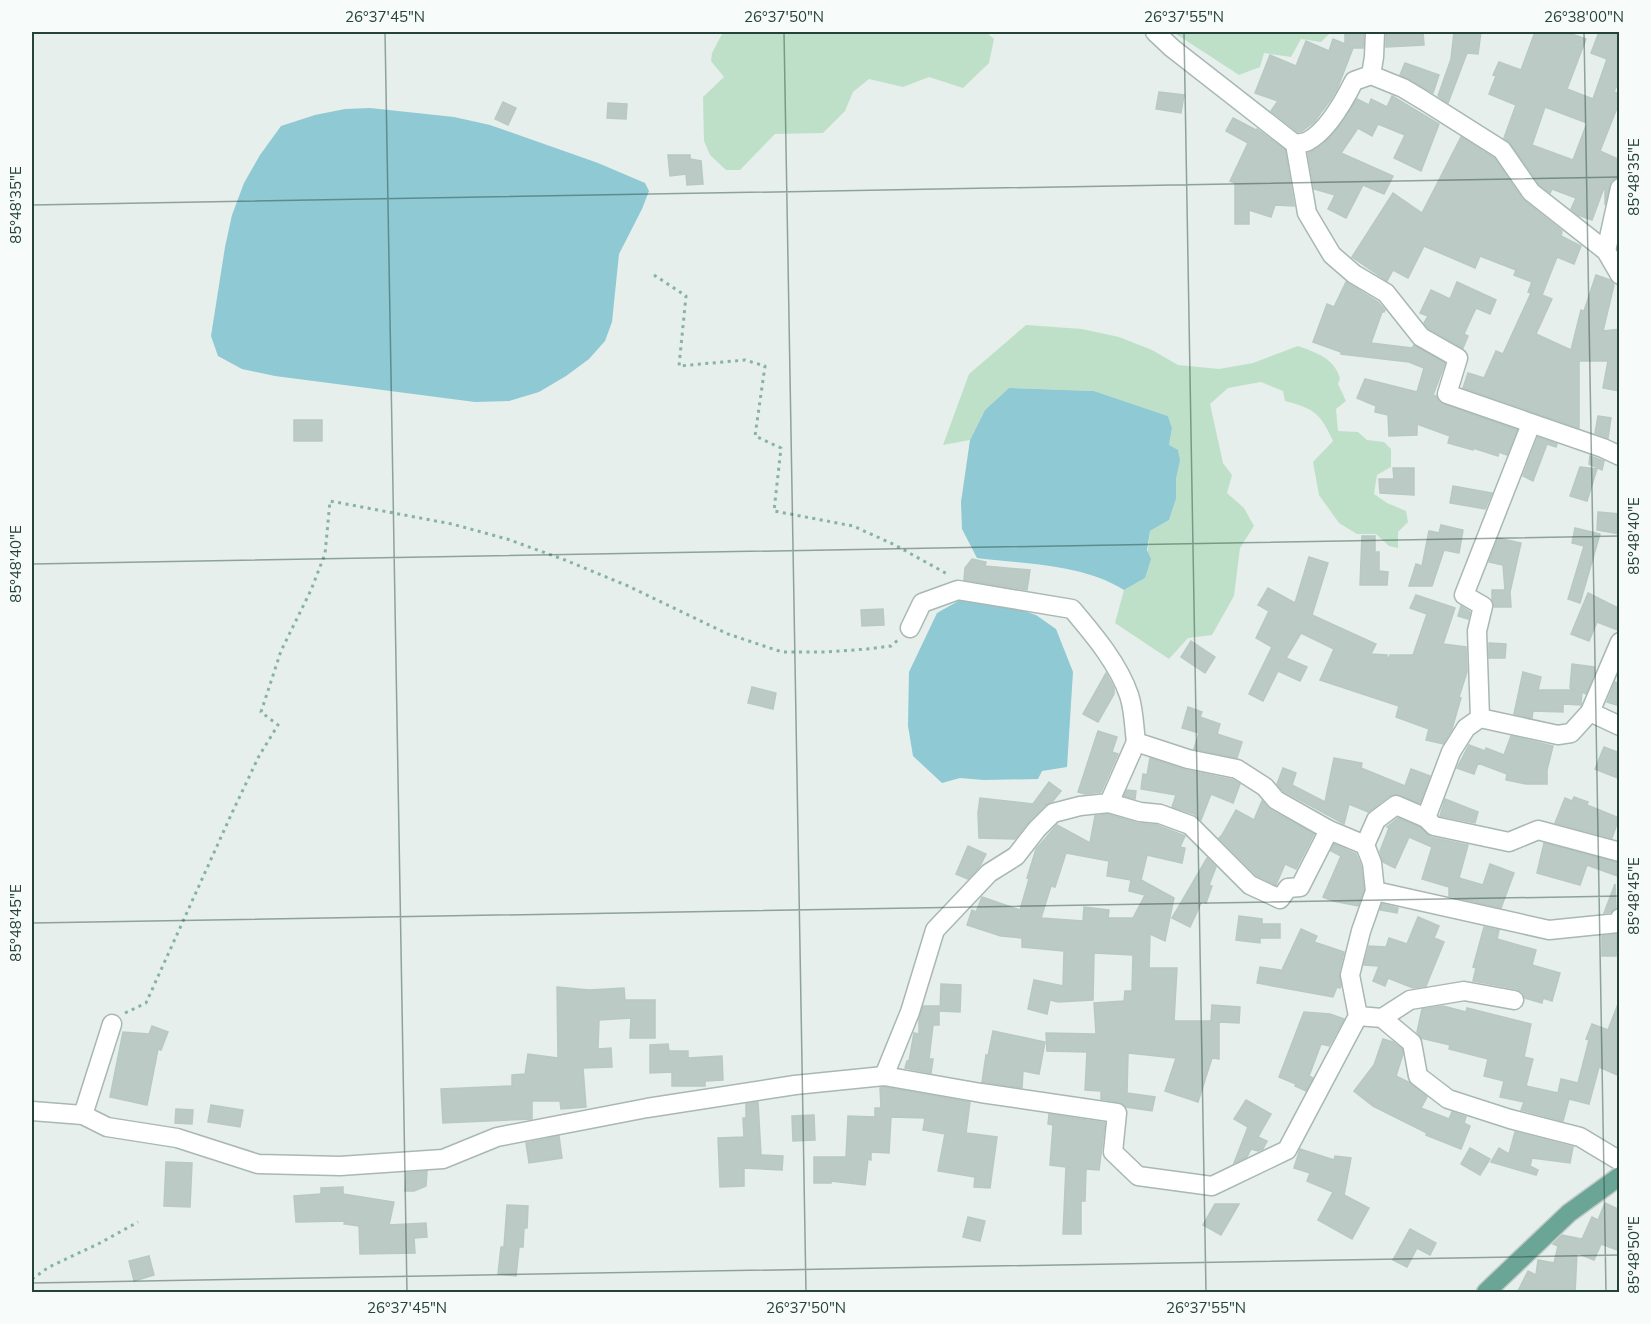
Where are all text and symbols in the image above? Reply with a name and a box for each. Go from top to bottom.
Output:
text: 26°37'45"N [345,7,425,26]
text: 26°37'50"N [744,7,824,26]
text: 26°37'55"N [1144,7,1224,26]
text: 26°38'00"N [1544,7,1624,26]
text: 85°48'35"E [1624,138,1643,216]
text: 85°48'35"E [6,166,25,244]
text: 85°48'40"E [1624,497,1643,575]
text: 85°48'40"E [6,525,25,603]
text: 85°48'45"E [1624,857,1643,935]
text: 85°48'45"E [6,884,25,962]
text: 85°48'50"E [1624,1216,1643,1294]
text: 26°37'45"N [367,1298,447,1317]
text: 26°37'50"N [766,1298,846,1317]
text: 26°37'55"N [1166,1298,1246,1317]

